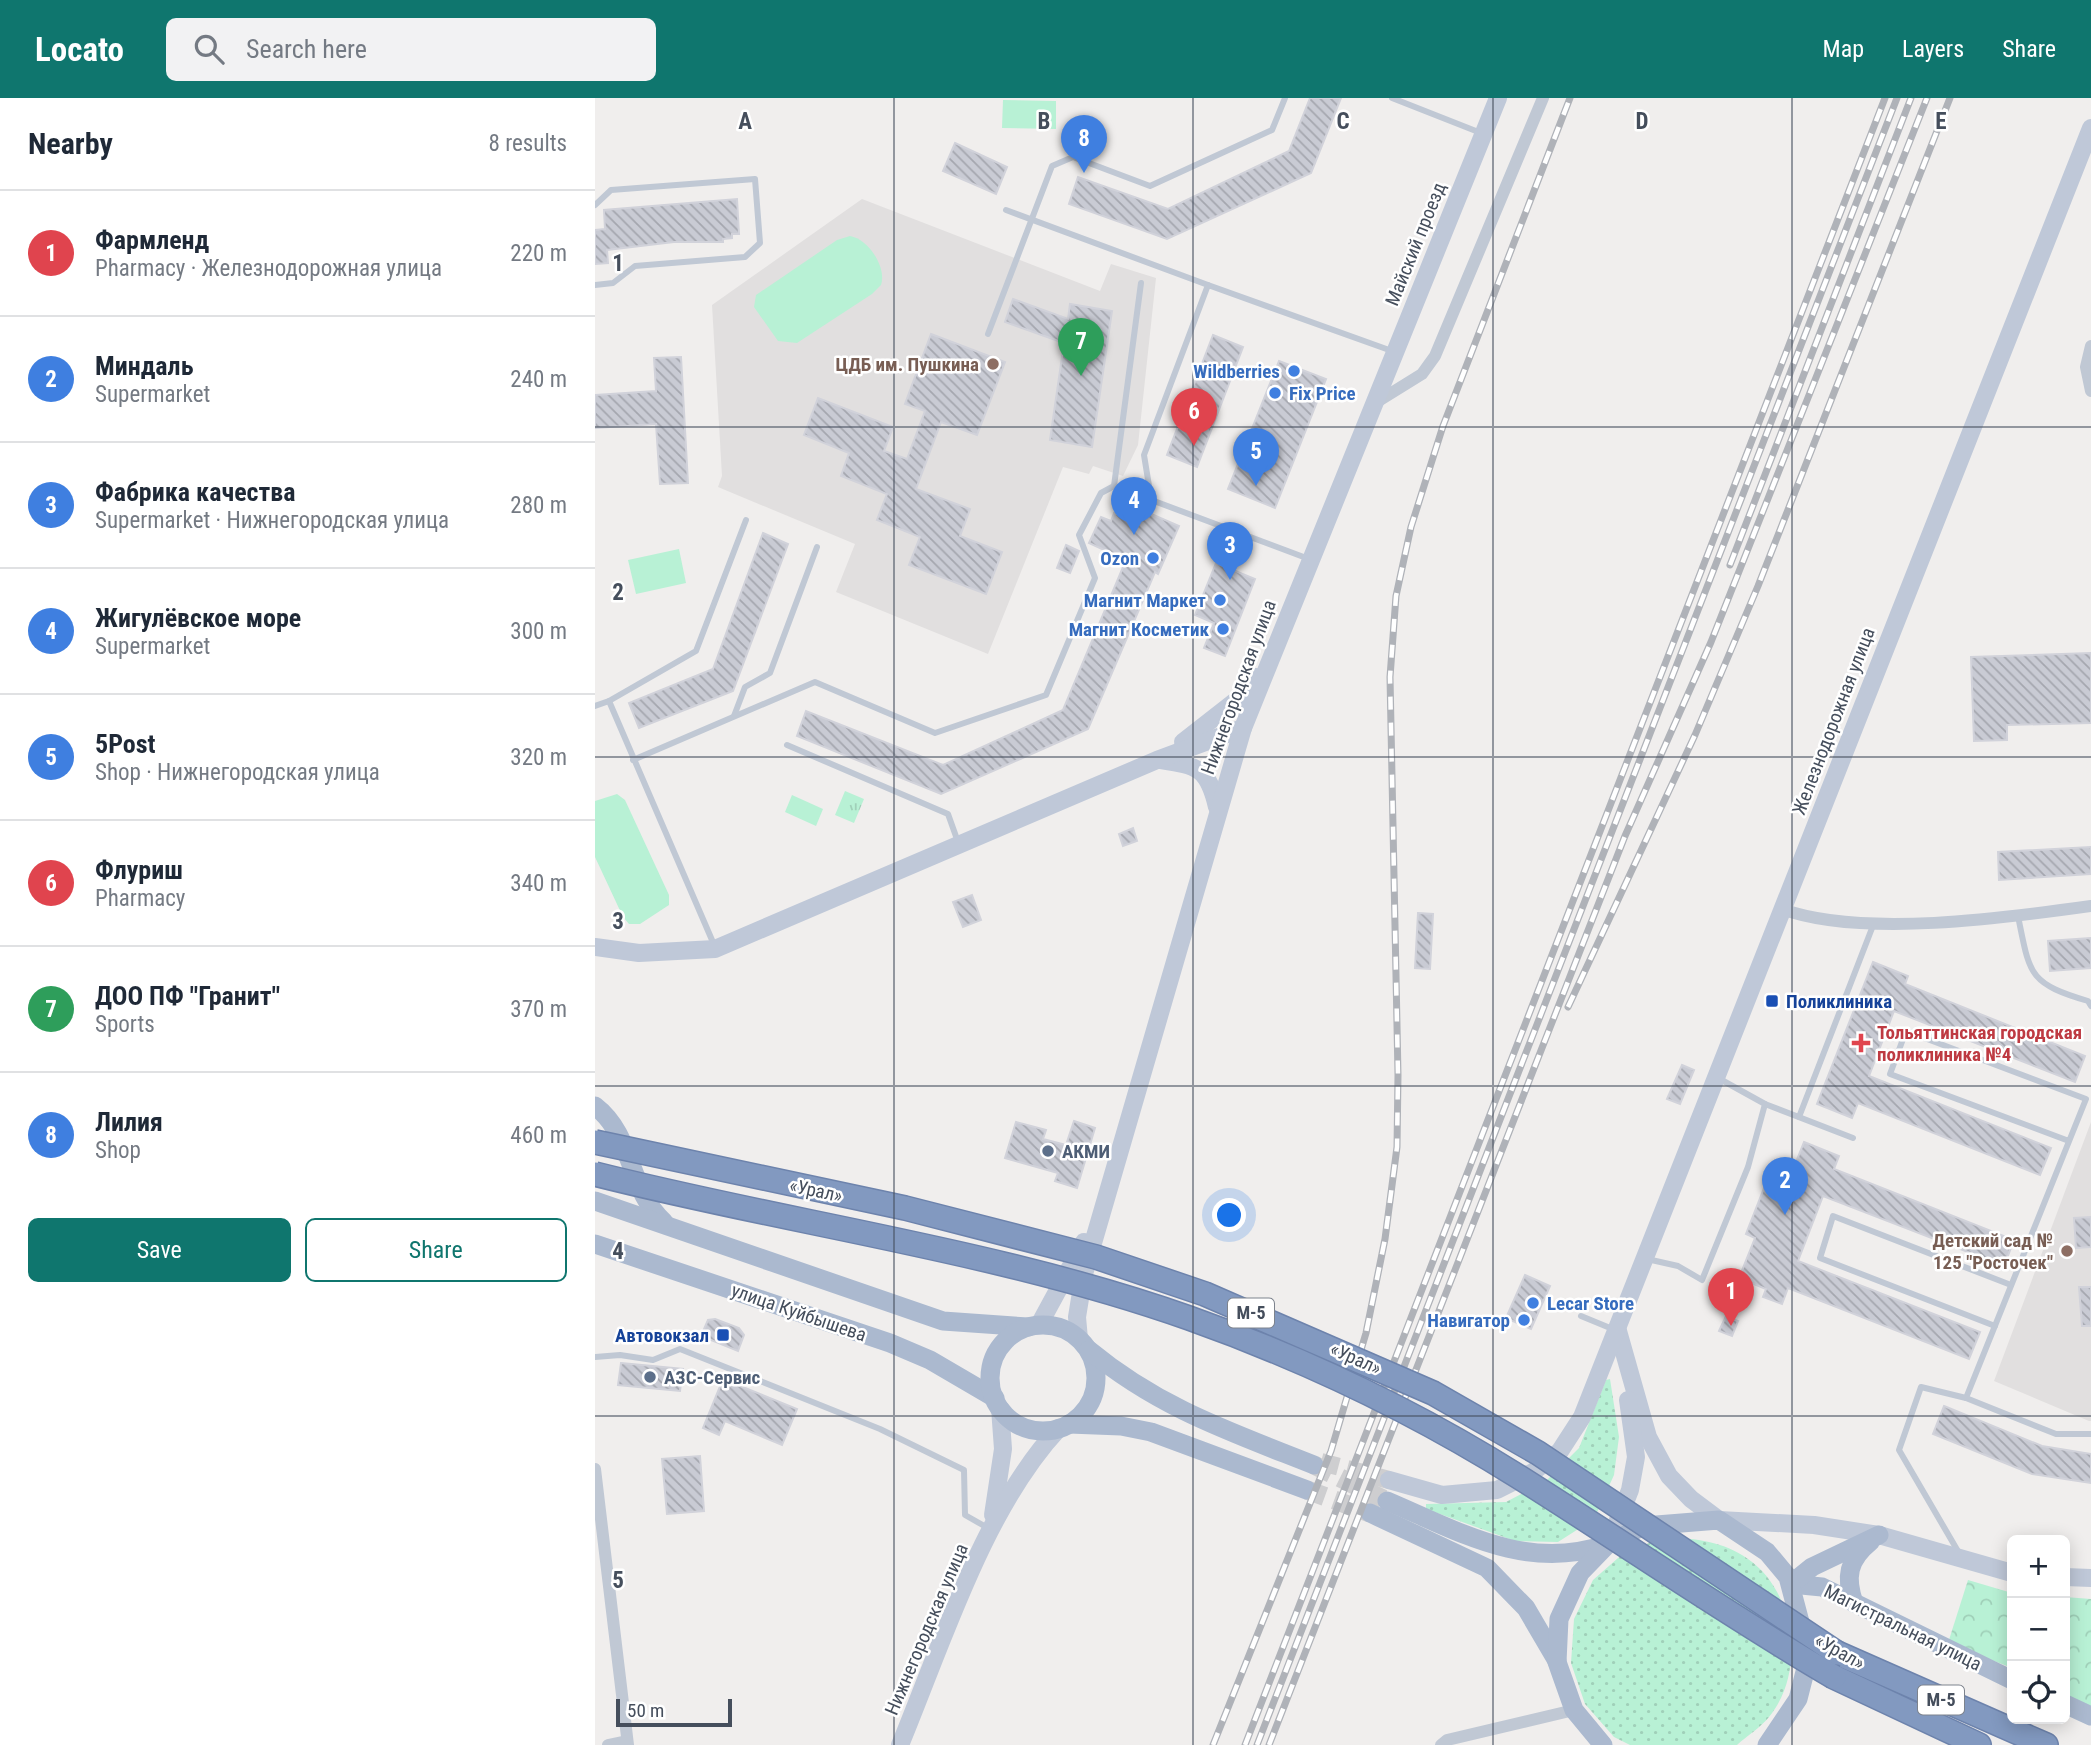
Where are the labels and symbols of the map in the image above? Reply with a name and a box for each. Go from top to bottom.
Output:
text: A [738,108,752,135]
text: B [1038,108,1050,135]
text: C [1336,108,1350,135]
text: D [1636,108,1649,135]
text: E [1935,108,1947,135]
pin: 8 [1061,115,1107,173]
street label: Майский проезд [1380,179,1451,309]
text: 1 [612,250,624,277]
pin: 7 [1058,318,1104,376]
place label: ЦДБ им. Пушкина [836,353,979,376]
marker: ЦДБ им. Пушкина [985,356,1001,372]
place label: Wildberries [1193,360,1280,383]
marker: Wildberries [1286,363,1302,379]
place label: Fix Price [1289,382,1356,405]
marker: Fix Price [1267,385,1283,401]
pin: 6 [1171,388,1217,446]
pin: 5 [1233,428,1279,486]
pin: 4 [1111,477,1157,535]
pin: 3 [1207,522,1253,580]
place label: Ozon [1100,547,1139,570]
marker: Ozon [1145,550,1161,566]
text: 2 [612,579,624,606]
place label: Магнит Маркет [1084,589,1206,612]
marker: Магнит Маркет [1212,592,1228,608]
street label: Нижнегородская улица [1196,597,1281,778]
place label: Магнит Косметик [1069,618,1209,641]
marker: Магнит Косметик [1215,621,1231,637]
street label: Железнодорожная улица [1787,624,1880,818]
text: 3 [612,908,624,935]
place label: Поликлиника [1786,990,1892,1013]
marker: Поликлиника [1764,993,1780,1009]
place label: Тольяттинская городская поликлиника №4 [1877,1021,2082,1066]
marker: Тольяттинская городская поликлиника №4 [1851,1033,1871,1053]
place label: АКМИ [1062,1140,1110,1163]
marker: АКМИ [1040,1143,1056,1159]
pin: 2 [1762,1157,1808,1215]
street label: «Урал» [787,1174,845,1207]
your location [1212,1198,1246,1232]
place label: Детский сад № 125 "Росточек" [1932,1229,2053,1274]
text: 4 [612,1238,624,1265]
marker: Детский сад № 125 "Росточек" [2059,1243,2075,1259]
pin: 1 [1708,1268,1754,1326]
street label: улица Куйбышева [728,1279,869,1346]
place label: Lecar Store [1547,1292,1634,1315]
marker: Lecar Store [1525,1295,1541,1311]
road number: М-5 [1228,1298,1274,1328]
place label: Навигатор [1427,1309,1510,1332]
marker: Навигатор [1516,1312,1532,1328]
place label: Автовокзал [615,1324,709,1347]
marker: Автовокзал [715,1327,731,1343]
street label: «Урал» [1327,1337,1385,1380]
place label: АЗС-Сервис [664,1366,761,1389]
marker: АЗС-Сервис [642,1369,658,1385]
street label: Нижнегородская улица [880,1540,973,1718]
text: 5 [612,1567,624,1594]
street label: Магистральная улица [1820,1579,1985,1676]
street label: «Урал» [1811,1628,1869,1674]
road number: М-5 [1918,1686,1964,1714]
scale bar [616,1696,731,1728]

